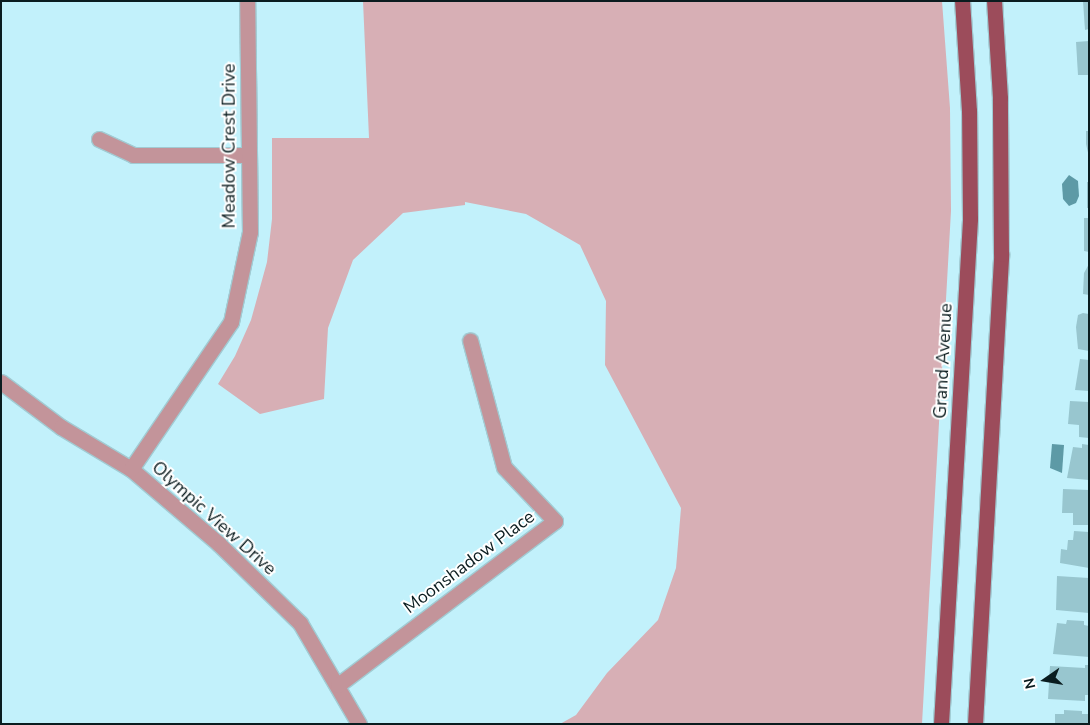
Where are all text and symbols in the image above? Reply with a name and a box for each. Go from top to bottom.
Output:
street label: Meadow Crest Drive [218,64,240,228]
street label: Grand Avenue [929,303,957,419]
street label: Olympic View Drive [147,457,281,579]
street label: Moonshadow Place [399,506,539,618]
north arrow [1020,655,1070,705]
text: N [1019,676,1040,691]

